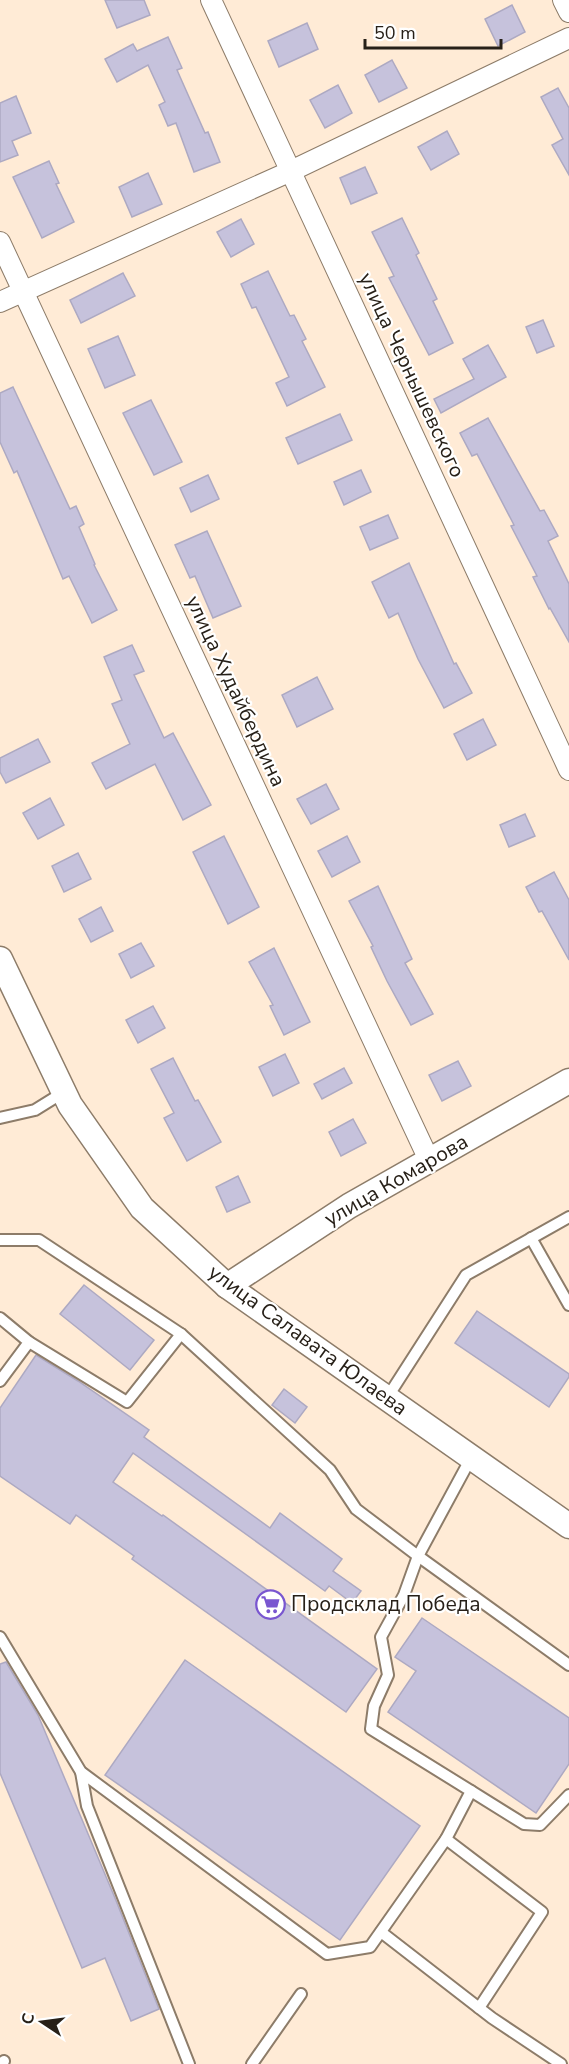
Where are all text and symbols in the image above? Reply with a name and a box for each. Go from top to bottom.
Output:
scale bar [365,12,502,50]
text: 50 m [374,21,416,45]
street label: улица Чернышевского [352,268,472,482]
street label: улица Худайбердина [179,591,293,791]
street label: улица Комарова [319,1128,473,1232]
street label: улица Салавата Юлаева [203,1258,413,1422]
supermarket icon: Продсклад Победа [254,1588,286,1620]
place label: Продсклад Победа [291,1590,481,1618]
north arrow [12,1992,72,2052]
text: С [16,2011,40,2027]

